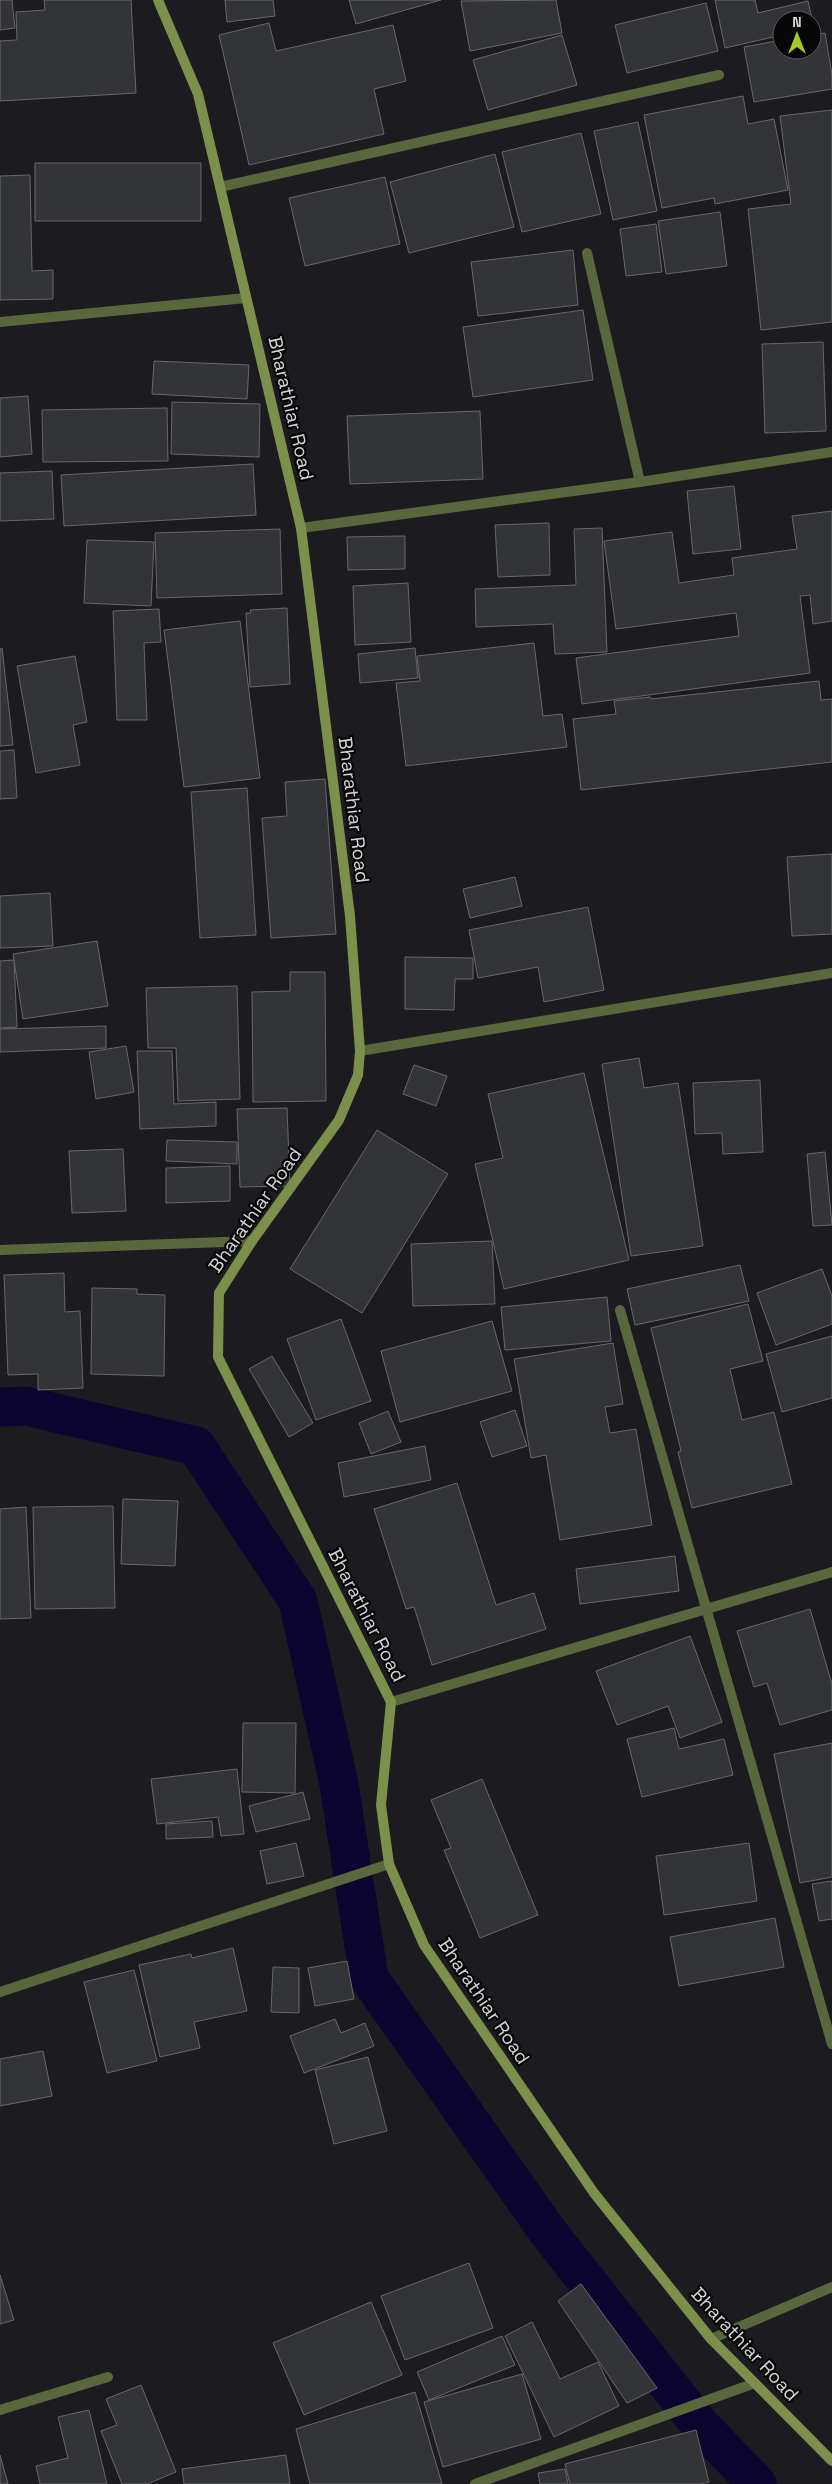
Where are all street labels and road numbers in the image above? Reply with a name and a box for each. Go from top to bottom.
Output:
street label: Bharathiar Road [262,334,320,482]
street label: Bharathiar Road [333,736,375,884]
street label: Bharathiar Road [203,1143,307,1277]
street label: Bharathiar Road [323,1544,411,1686]
street label: Bharathiar Road [433,1933,535,2069]
street label: Bharathiar Road [686,2282,804,2406]

